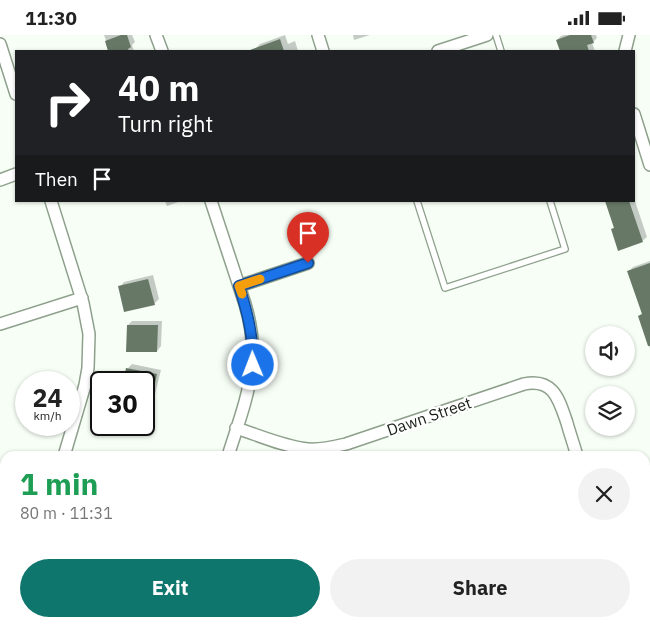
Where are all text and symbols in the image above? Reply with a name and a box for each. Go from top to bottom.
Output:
text: 11:30 [25,6,77,30]
text: 40 m [118,65,200,111]
icon: right [35,70,100,135]
text: Turn right [118,109,213,138]
icon: arrive [88,165,116,193]
text: Then [35,167,78,191]
pin [287,212,329,263]
icon: arrive [294,219,322,247]
map controls [585,326,635,436]
button: sound [585,326,635,376]
position arrow [226,338,278,390]
speed limit sign: 30 [90,371,155,436]
text: 24 [32,381,63,414]
button: layers [585,386,635,436]
street label: Dawn Street [384,392,474,440]
text: km/h [33,408,62,423]
text: 1 min [20,464,98,503]
button: close [578,468,630,520]
text: 80 m · 11:31 [20,503,113,523]
button: Exit [20,559,320,617]
button: Share [330,559,630,617]

